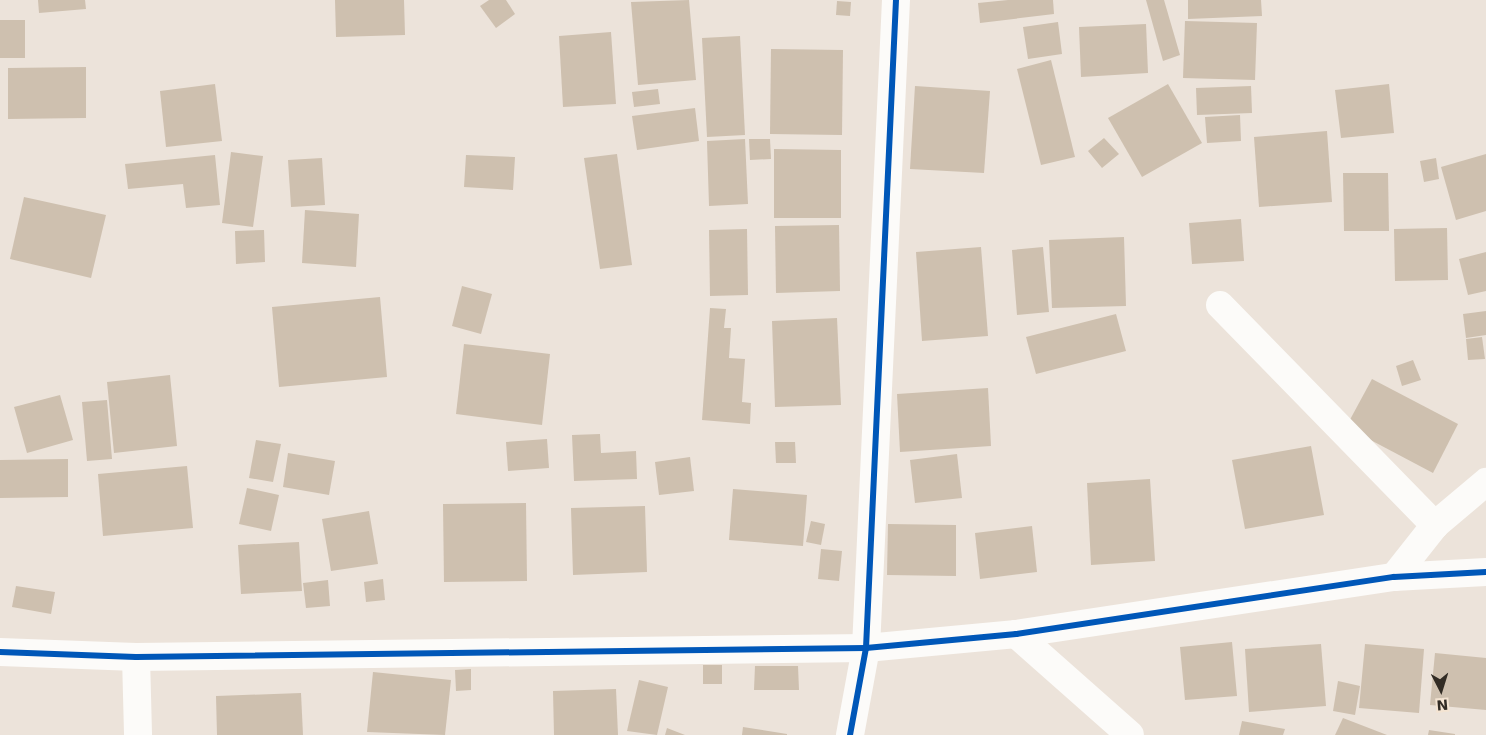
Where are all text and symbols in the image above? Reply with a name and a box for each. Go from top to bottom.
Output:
north arrow [1416,665,1466,715]
text: N [1436,696,1449,713]

